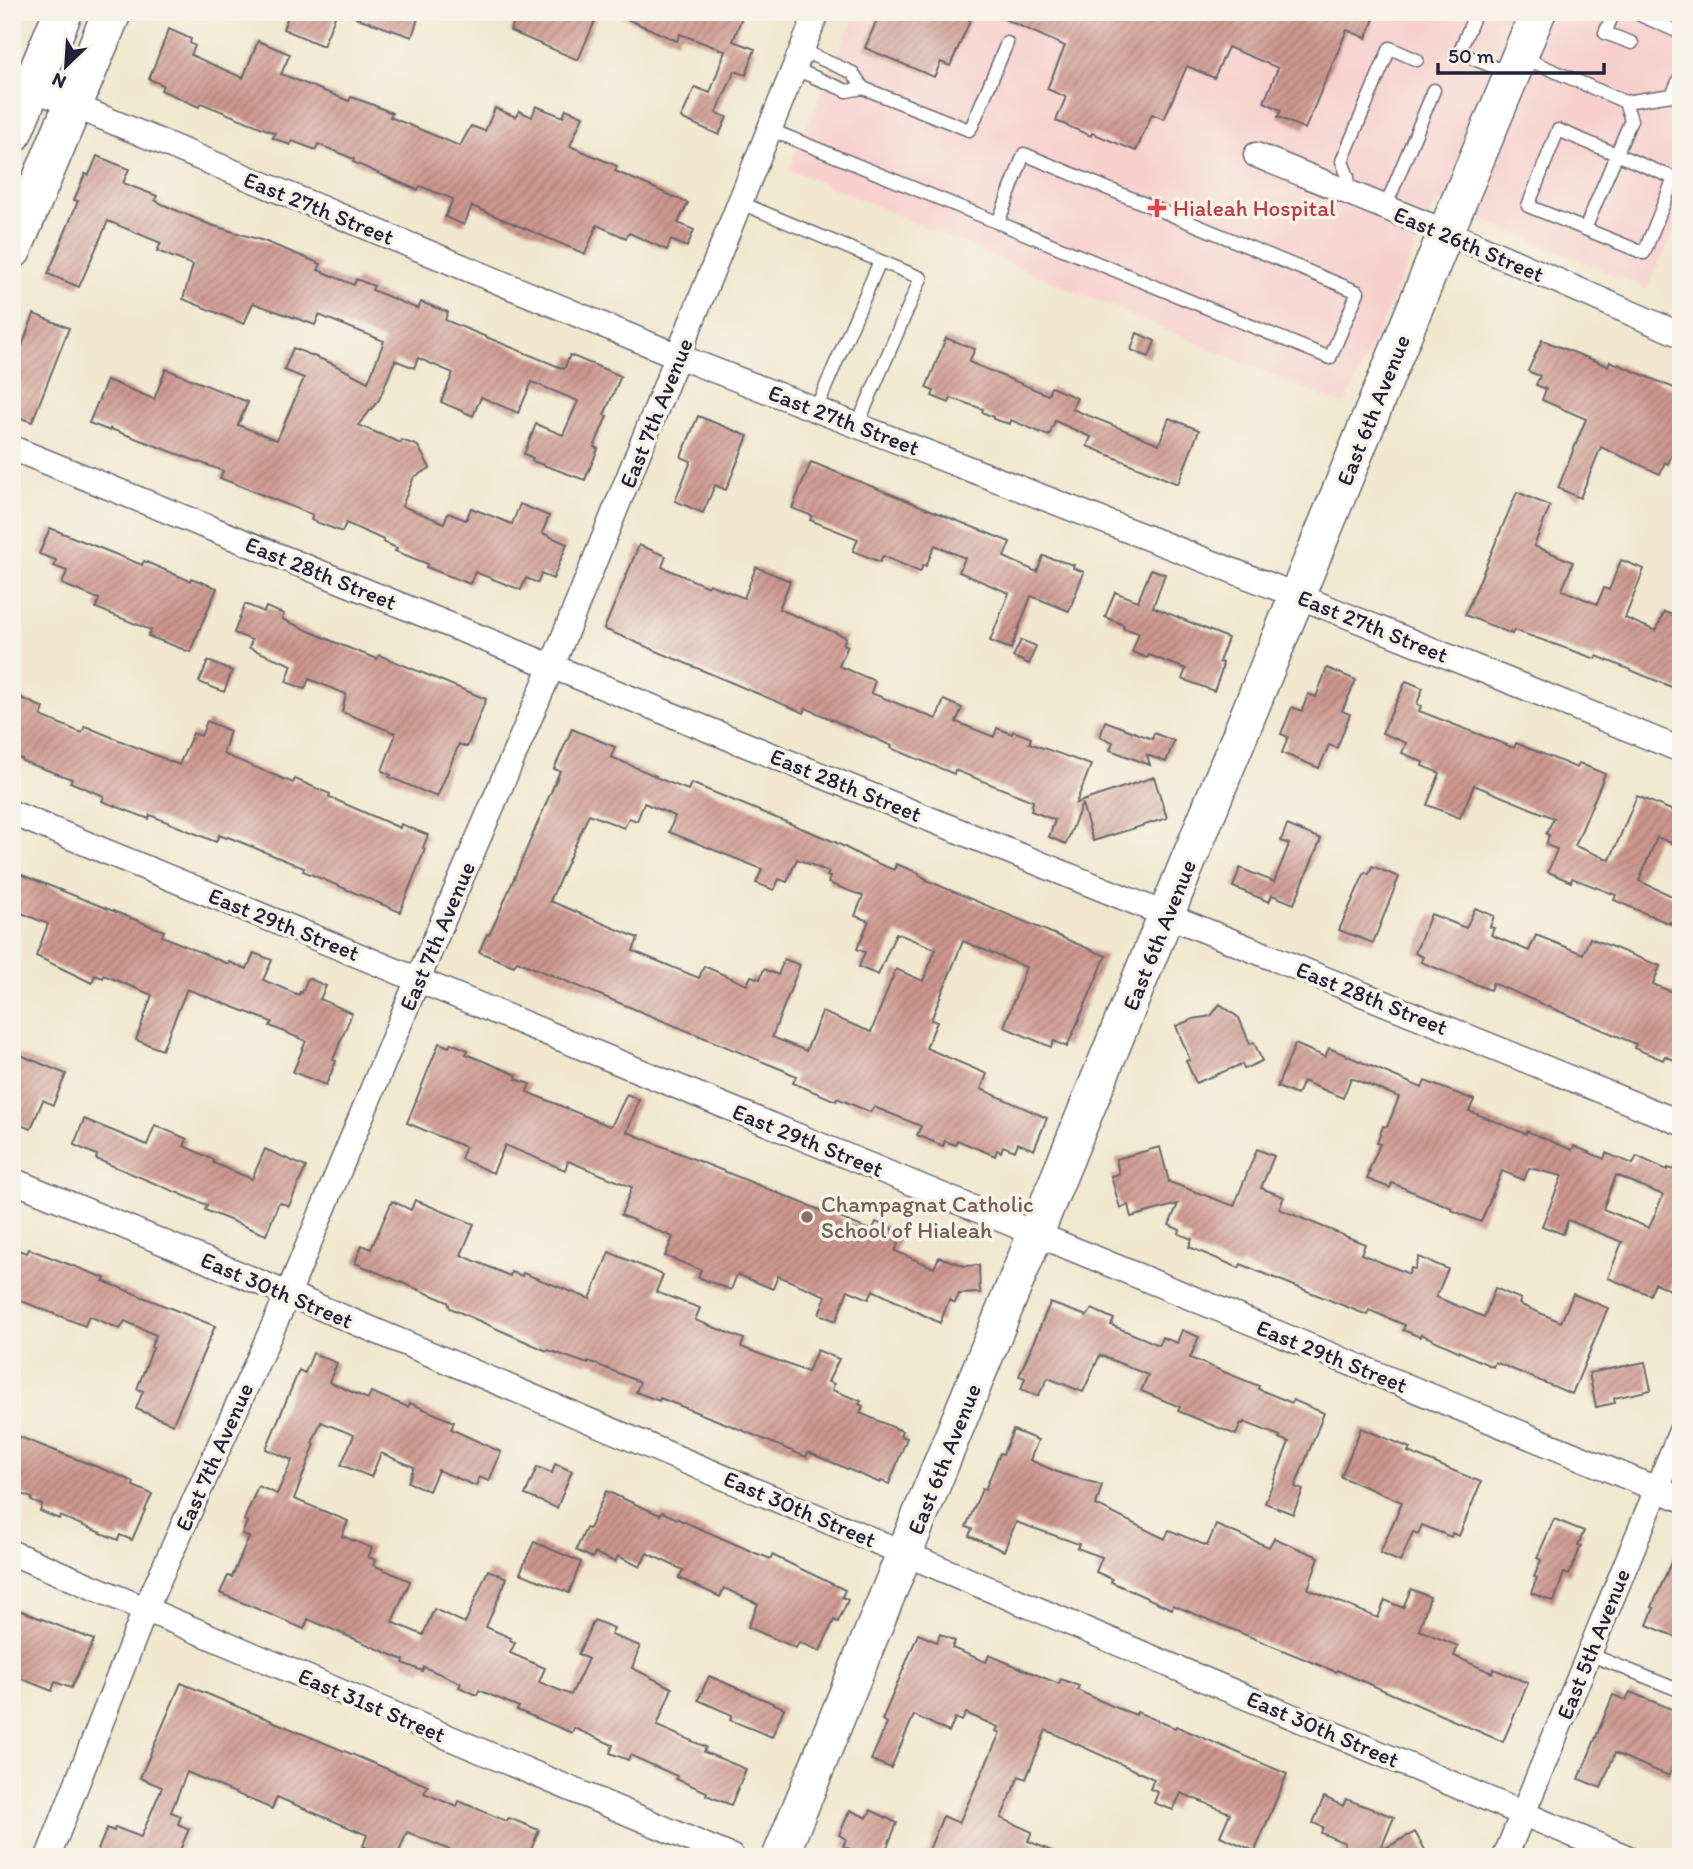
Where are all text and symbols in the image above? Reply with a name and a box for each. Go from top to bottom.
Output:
north arrow [32,32,102,102]
scale bar [1438,32,1604,76]
text: 50 m [1448,43,1495,68]
text: N [48,68,70,94]
street label: East 27th Street [240,165,398,251]
place label: Hialeah Hospital [1173,194,1336,222]
marker: Hialeah Hospital [1147,198,1167,218]
street label: East 26th Street [1390,200,1548,288]
street label: East 6th Avenue [1330,331,1416,489]
street label: East 7th Avenue [613,334,699,492]
street label: East 27th Street [764,378,924,462]
street label: East 28th Street [241,530,401,616]
street label: East 27th Street [1294,583,1452,669]
street label: East 28th Street [766,742,926,828]
street label: East 6th Avenue [1116,856,1202,1014]
street label: East 7th Avenue [393,857,481,1015]
street label: East 29th Street [204,881,364,967]
street label: East 28th Street [1292,955,1452,1041]
street label: East 29th Street [728,1097,888,1183]
place label: Champagnat Catholic School of Hialeah [821,1190,1034,1244]
marker: Champagnat Catholic School of Hialeah [799,1209,815,1225]
street label: East 30th Street [197,1245,357,1335]
street label: East 29th Street [1252,1313,1412,1399]
street label: East 7th Avenue [169,1379,259,1535]
street label: East 6th Avenue [901,1380,987,1538]
street label: East 30th Street [720,1464,880,1554]
street label: East 5th Avenue [1550,1565,1636,1723]
street label: East 31st Street [294,1661,450,1749]
street label: East 30th Street [1243,1684,1403,1774]

